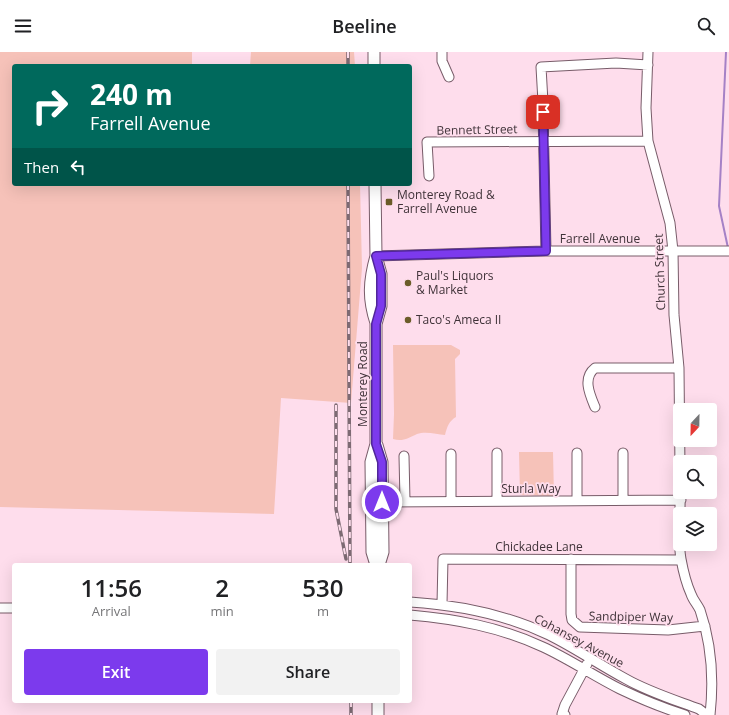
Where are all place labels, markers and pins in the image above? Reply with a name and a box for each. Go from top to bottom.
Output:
pin [526,95,560,129]
place label: Monterey Road & Farrell Avenue [397,186,495,217]
marker: Monterey Road & Farrell Avenue [384,197,394,207]
place label: Paul's Liquors & Market [416,267,494,298]
marker: Paul's Liquors & Market [403,278,413,288]
place label: Taco's Ameca II [416,311,501,328]
marker: Taco's Ameca II [403,315,413,325]

